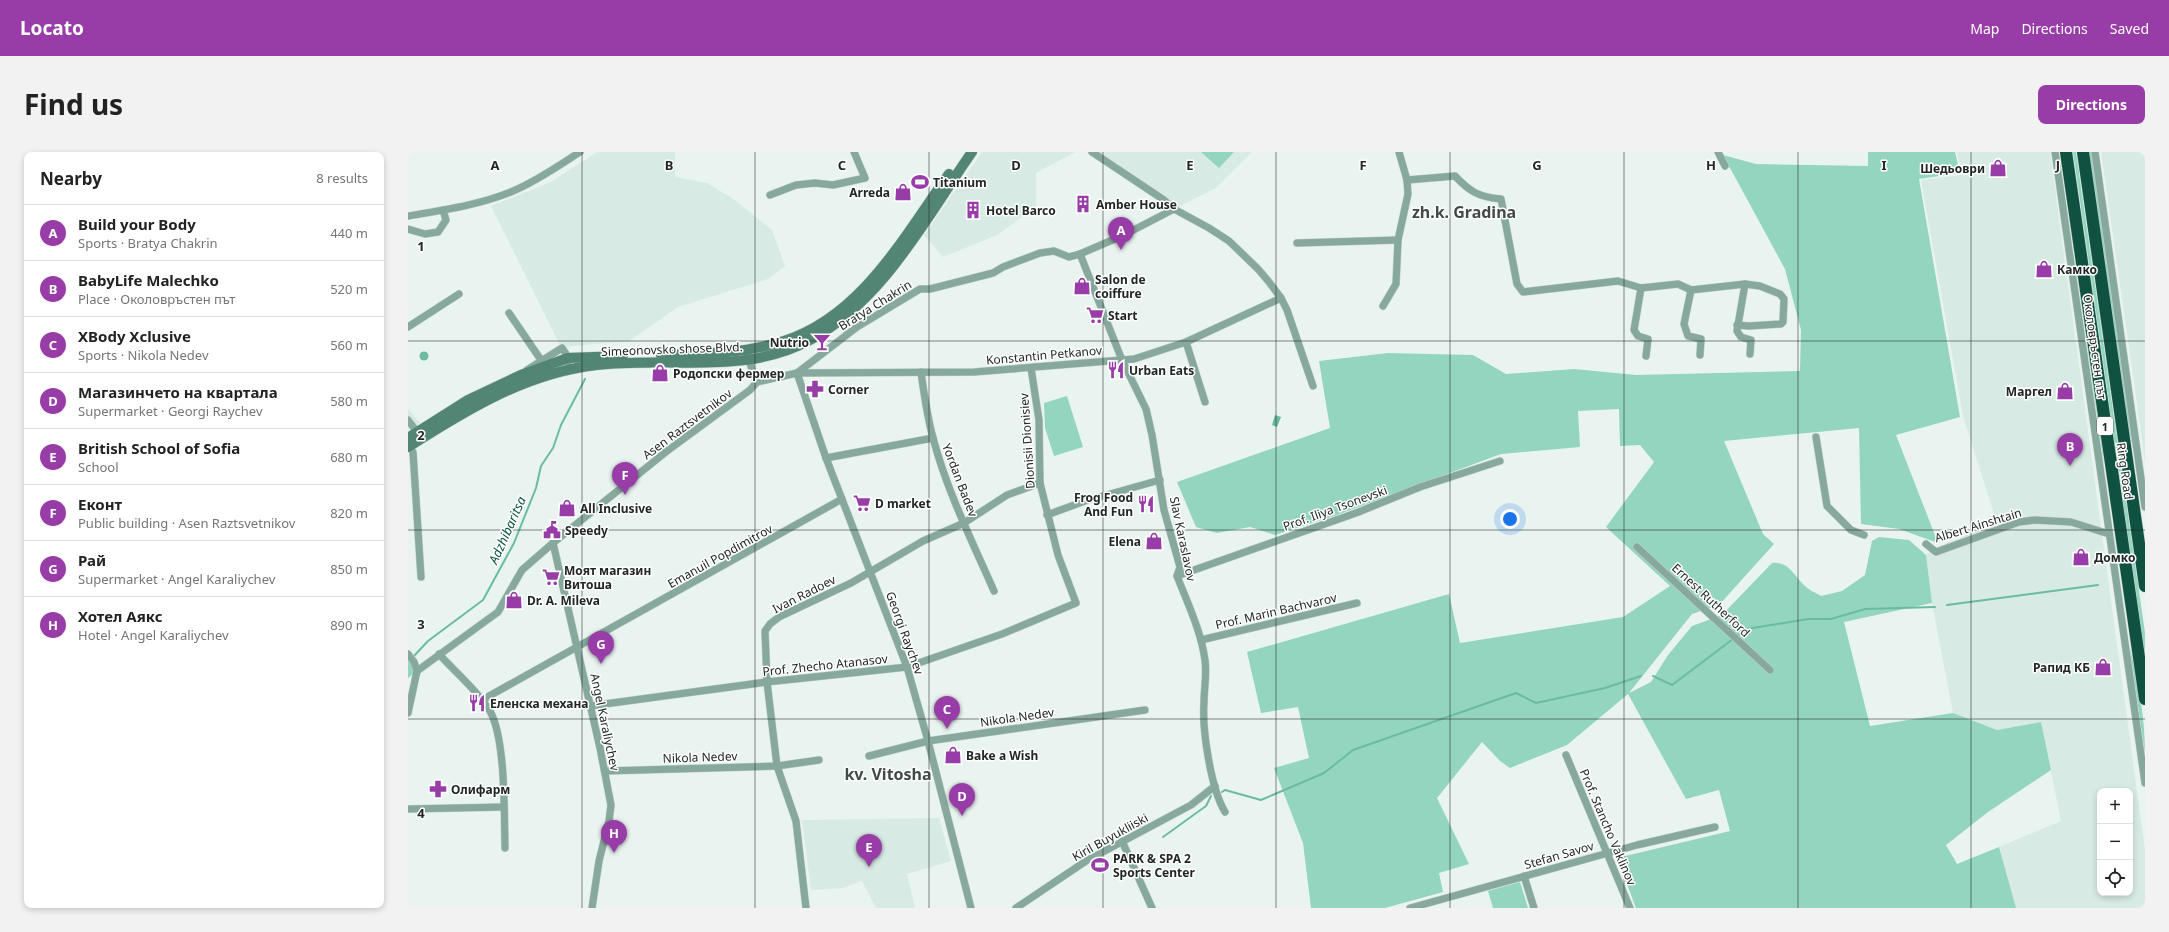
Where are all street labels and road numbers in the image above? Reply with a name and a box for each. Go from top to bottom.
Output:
street label: Bratya Chakrin [835,276,915,334]
street label: Околовръстен път [2079,293,2111,401]
street label: Simeonovsko shose Blvd. [601,338,743,360]
street label: Konstantin Petkanov [985,341,1104,369]
street label: Asen Raztsvetnikov [639,384,736,463]
street label: Dionisii Dionisiev [1015,392,1039,489]
road number: 1 [2097,417,2113,435]
street label: Yordan Badev [938,441,982,520]
street label: Ring Road [2113,441,2137,501]
street label: Prof. Iliya Tsonevski [1280,481,1390,535]
street label: Slav Karaslavov [1166,495,1200,584]
street label: Albert Ainshtain [1932,504,2024,546]
street label: Emanuil Popdimitrov [664,520,776,592]
street label: Ernest Rutherford [1668,559,1754,641]
street label: Ivan Radoev [769,570,839,617]
street label: Georgi Raychev [882,589,928,678]
street label: Prof. Marin Bachvarov [1214,589,1339,633]
street label: Prof. Zhecho Atanasov [762,650,889,680]
street label: Angel Karaliychev [586,672,624,773]
street label: Nikola Nedev [979,703,1056,731]
street label: Nikola Nedev [662,747,739,767]
street label: Prof. Stancho Vaklinov [1576,766,1641,889]
street label: Kiril Buyukliiski [1069,809,1151,865]
street label: Stefan Savov [1522,837,1597,873]

